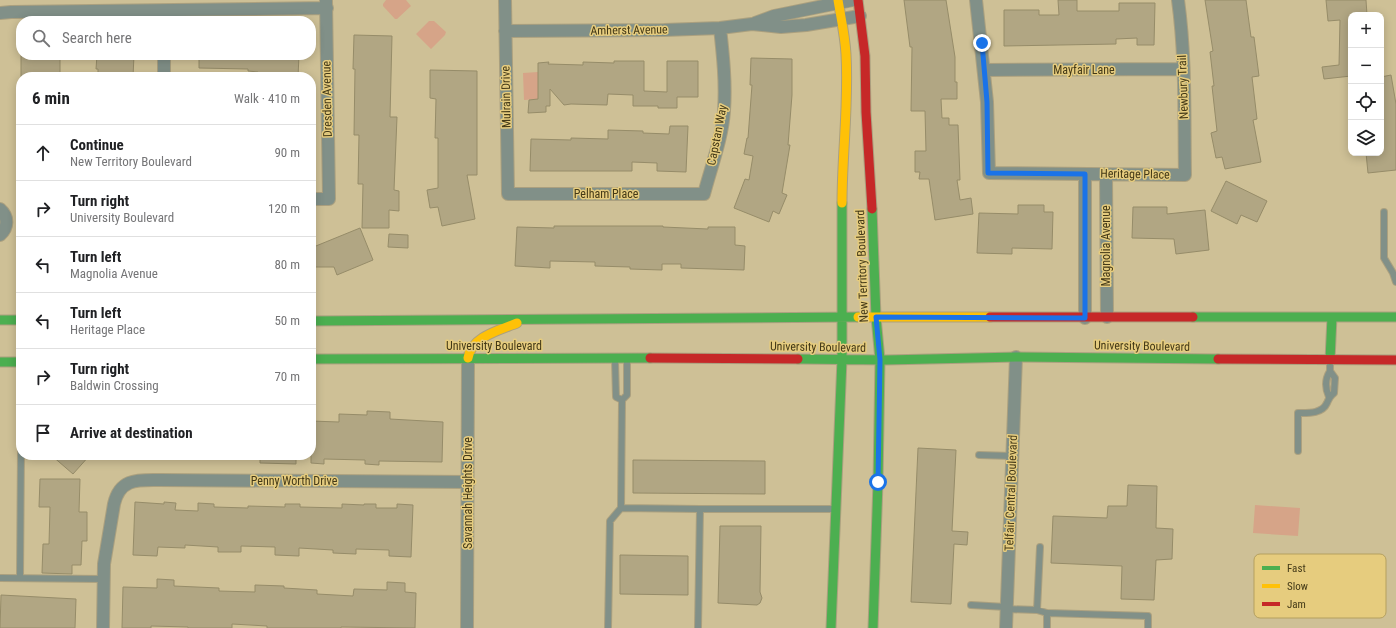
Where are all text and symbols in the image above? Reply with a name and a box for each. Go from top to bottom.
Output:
map controls [1348,12,1384,156]
button: + [1348,12,1384,48]
search box [16,16,316,60]
street label: Amherst Avenue [590,22,668,38]
icon: search [30,27,52,49]
text: Search here [62,29,132,47]
route end [973,34,991,52]
button: − [1348,48,1384,84]
street label: Newbury Trail [1175,55,1191,119]
street label: Dresden Avenue [319,60,335,137]
street label: Mayfair Lane [1053,63,1115,77]
street label: Mulrain Drive [498,65,514,128]
button: locate [1348,84,1384,120]
text: 6 min [32,88,70,108]
text: Walk · 410 m [234,91,300,106]
street label: Capstan Way [704,104,730,166]
button: layers [1348,120,1384,156]
text: Continue [70,136,124,154]
icon: ahead [32,142,54,164]
text: 90 m [274,145,300,160]
text: New Territory Boulevard [70,154,192,169]
street label: Heritage Place [1100,166,1170,182]
street label: Pelham Place [574,187,639,201]
text: Turn right [70,192,129,210]
icon: right [32,198,54,220]
text: 120 m [268,201,300,216]
street label: Magnolia Avenue [1099,205,1113,287]
street label: New Territory Boulevard [853,209,871,323]
text: University Boulevard [70,210,174,225]
text: Turn left [70,248,121,266]
icon: left [32,254,54,276]
text: 80 m [274,257,300,272]
text: Magnolia Avenue [70,266,158,281]
text: Turn left [70,304,121,322]
icon: left [32,310,54,332]
text: 50 m [274,313,300,328]
text: Heritage Place [70,322,145,337]
street label: University Boulevard [1094,338,1190,354]
street label: University Boulevard [446,339,542,353]
street label: University Boulevard [770,339,866,355]
text: Turn right [70,360,129,378]
icon: right [32,366,54,388]
text: 70 m [274,369,300,384]
text: Baldwin Crossing [70,378,159,393]
icon: arrive [32,422,54,444]
text: Arrive at destination [70,424,193,442]
street label: Telfair Central Boulevard [1002,435,1020,551]
street label: Savannah Heights Drive [461,437,475,549]
route start [869,473,887,491]
street label: Penny Worth Drive [251,474,338,488]
legend [1254,554,1386,618]
text: Fast [1287,562,1306,575]
text: Slow [1287,580,1308,593]
text: Jam [1287,598,1306,611]

